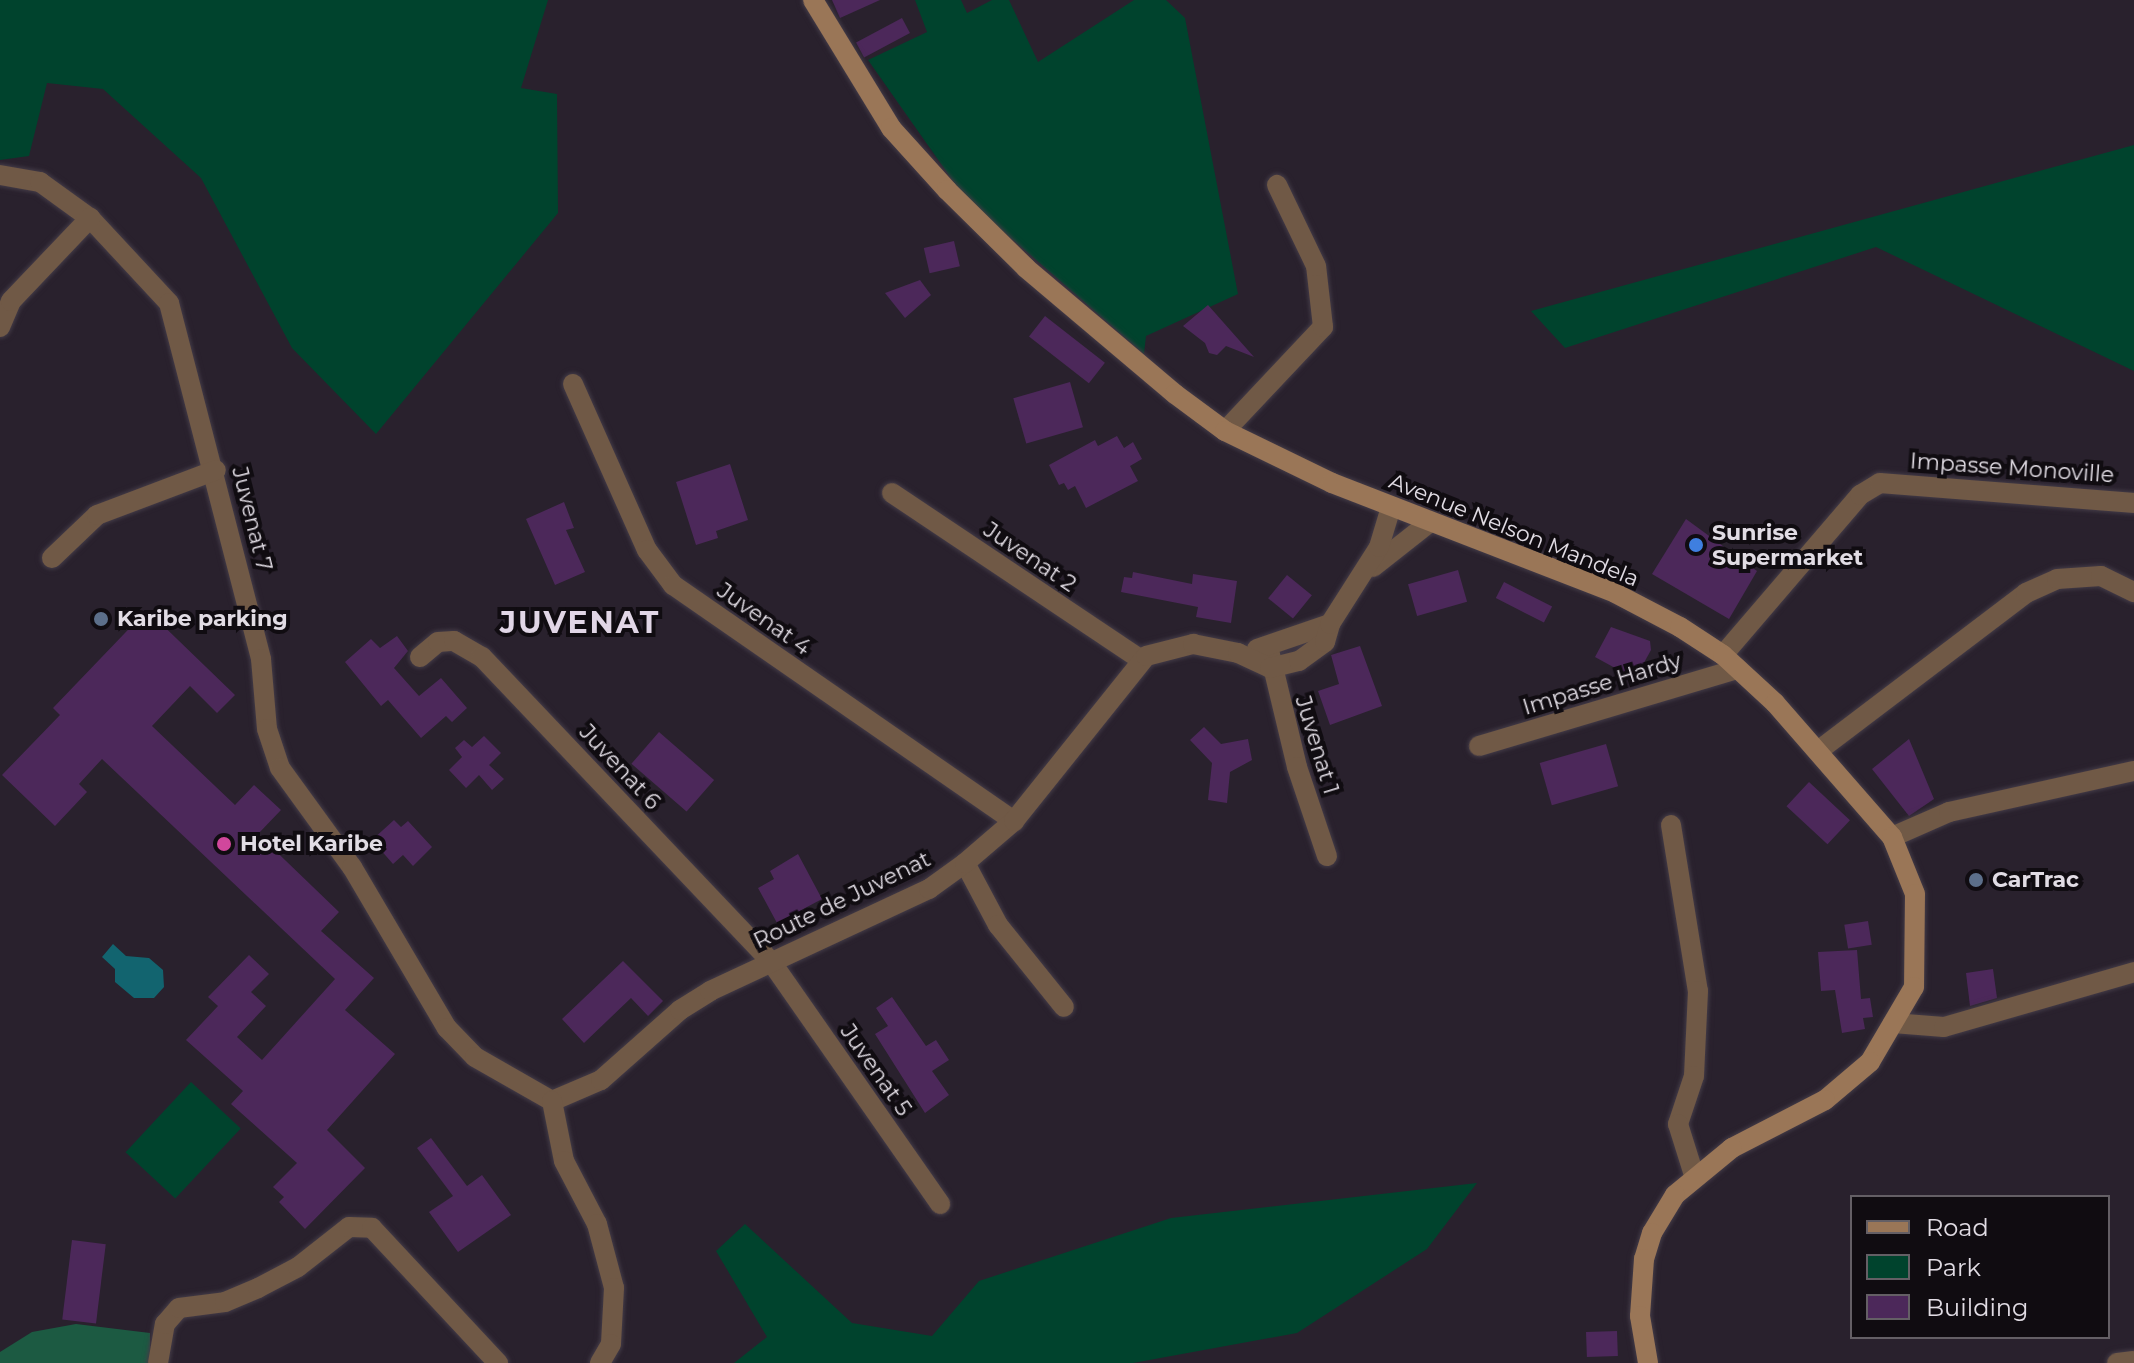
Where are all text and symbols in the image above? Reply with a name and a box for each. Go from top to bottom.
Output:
street label: Impasse Monoville [1909,448,2115,488]
street label: Juvenat 7 [226,464,278,574]
street label: Avenue Nelson Mandela [1385,468,1643,592]
street label: Juvenat 2 [979,516,1081,598]
place label: Sunrise Supermarket [1712,519,1863,570]
marker: Sunrise Supermarket [1687,536,1705,554]
street label: Juvenat 4 [712,577,816,661]
district label: JUVENAT [500,605,660,641]
place label: Karibe parking [117,606,288,632]
marker: Karibe parking [92,610,110,628]
street label: Impasse Hardy [1519,647,1685,721]
street label: Juvenat 1 [1290,693,1344,797]
street label: Juvenat 6 [574,719,666,815]
place label: Hotel Karibe [240,831,383,857]
marker: Hotel Karibe [215,835,233,853]
street label: Route de Juvenat [749,846,935,954]
place label: CarTrac [1992,867,2079,893]
marker: CarTrac [1967,871,1985,889]
street label: Juvenat 5 [835,1019,917,1121]
legend [1850,1195,2110,1339]
text: Road [1926,1213,1989,1242]
text: Park [1926,1253,1981,1282]
text: Building [1926,1293,2029,1322]

